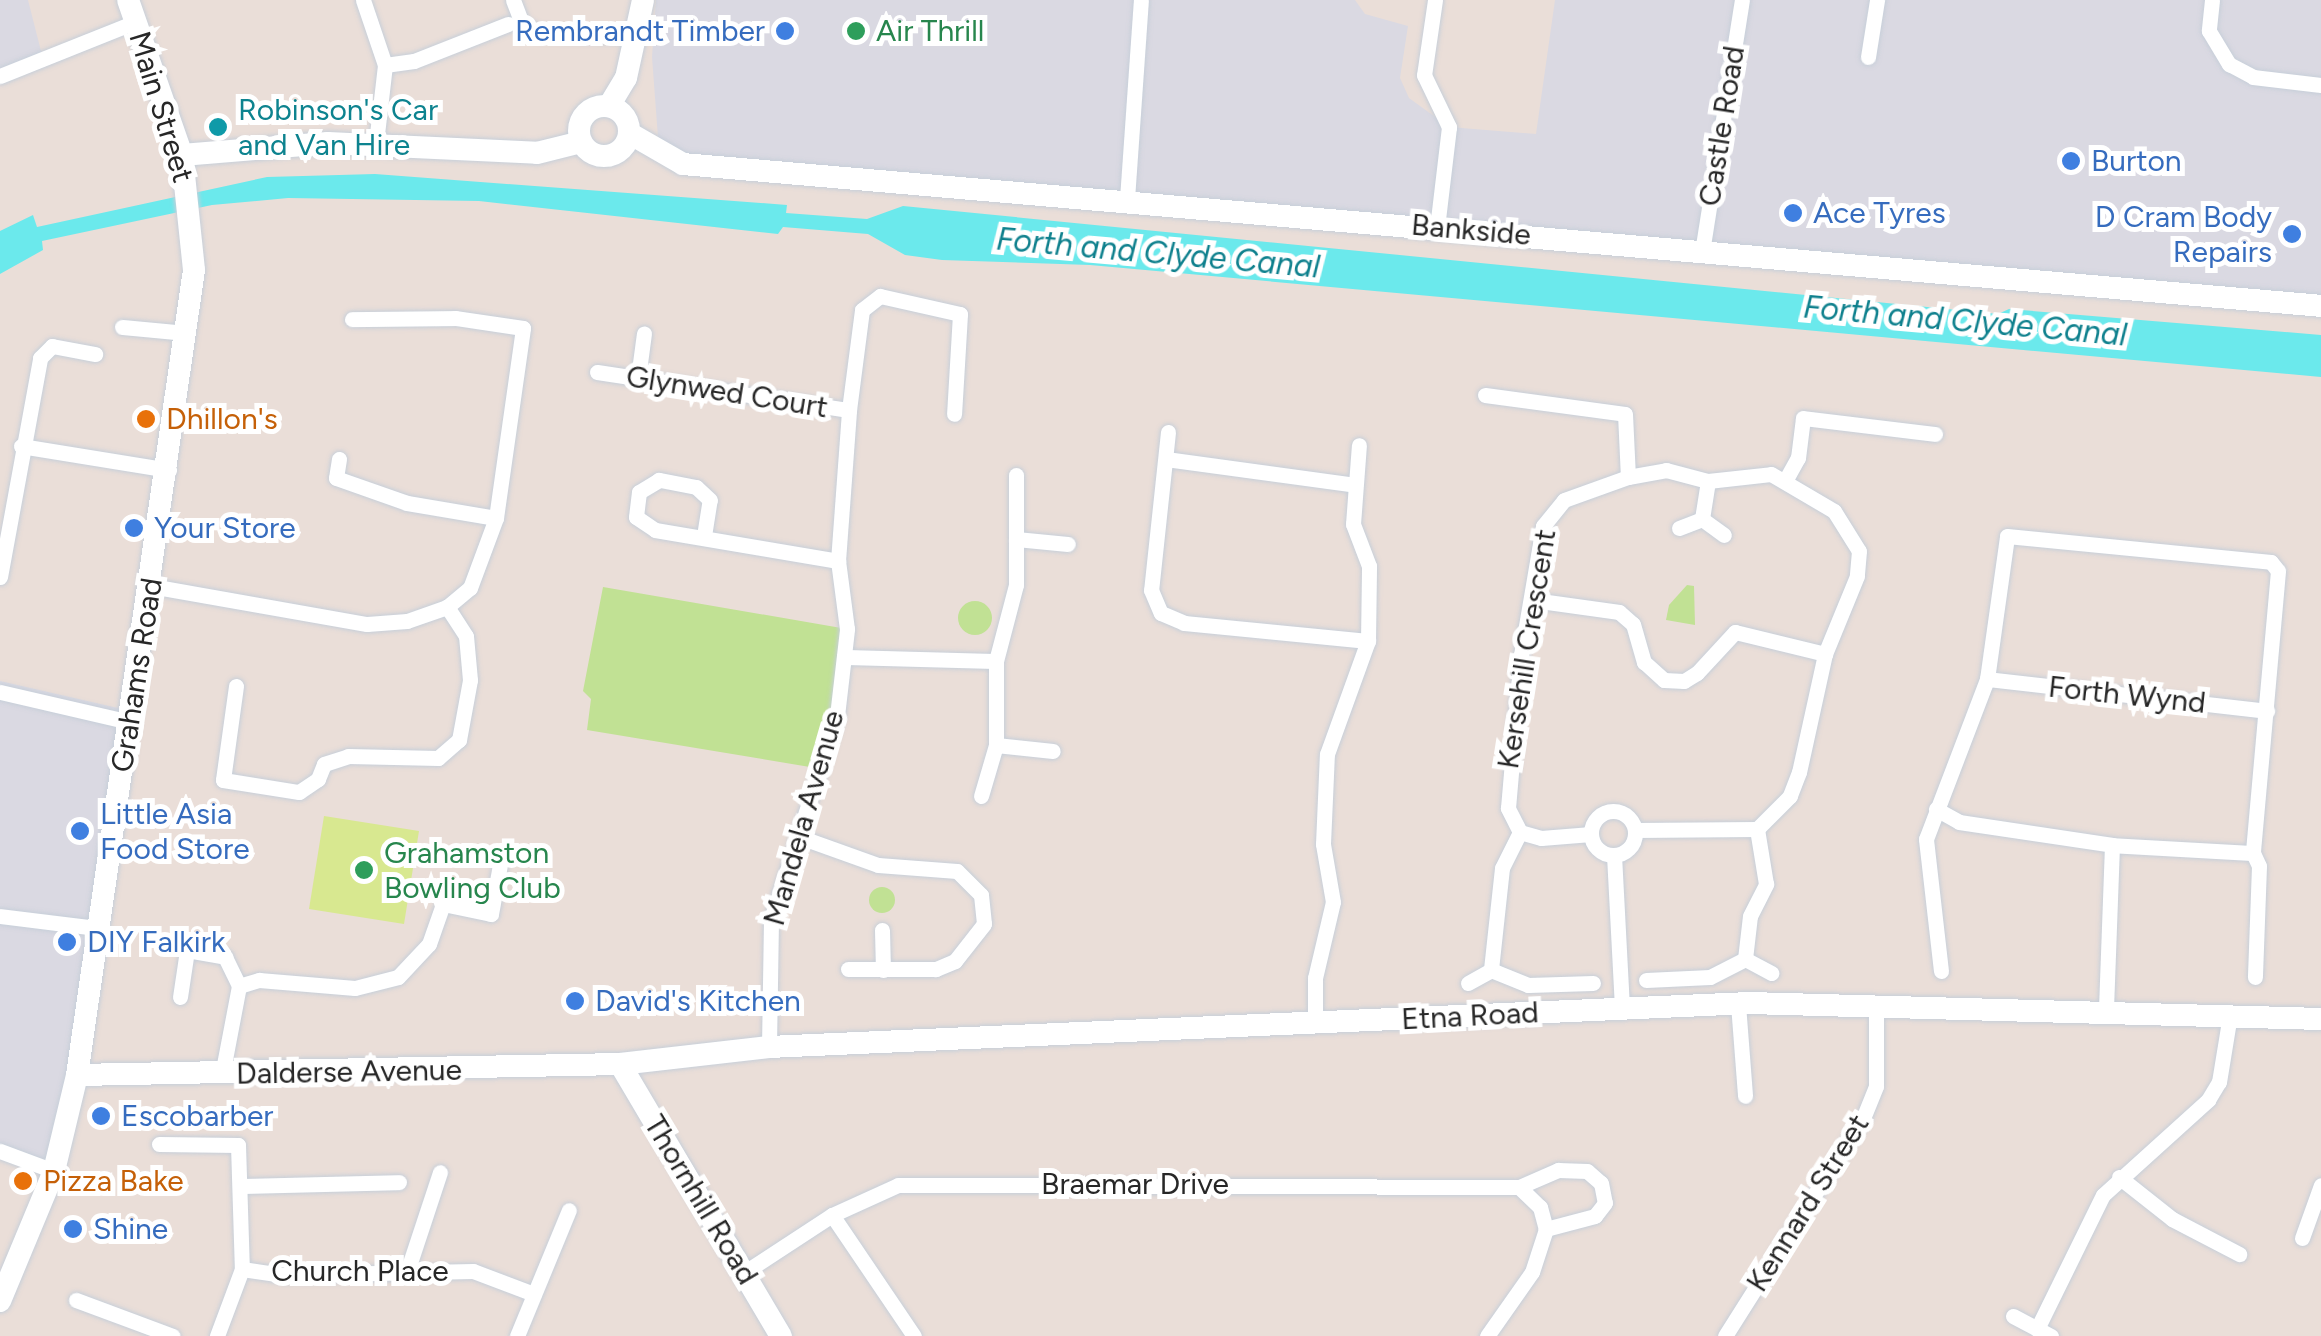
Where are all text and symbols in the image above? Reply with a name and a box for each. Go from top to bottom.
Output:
place label: Rembrandt Timber [515,13,765,49]
place label: Air Thrill [876,13,984,49]
marker: Rembrandt Timber [774,20,796,42]
marker: Air Thrill [845,20,867,42]
street label: Main Street [121,27,201,187]
street label: Castle Road [1692,43,1752,209]
place label: Robinson's Car and Van Hire [238,92,438,162]
marker: Robinson's Car and Van Hire [207,116,229,138]
place label: Burton [2091,143,2182,179]
marker: Burton [2060,150,2082,172]
place label: Ace Tyres [1813,195,1946,231]
place label: D Cram Body Repairs [2095,199,2272,270]
marker: Ace Tyres [1782,202,1804,224]
street label: Bankside [1410,207,1532,253]
water label: Forth and Clyde Canal [995,220,1321,286]
marker: D Cram Body Repairs [2281,223,2303,245]
water label: Forth and Clyde Canal [1802,288,2128,354]
street label: Glynwed Court [624,358,830,426]
place label: Dhillon's [166,401,278,437]
marker: Dhillon's [135,408,157,430]
place label: Your Store [154,510,296,546]
marker: Your Store [123,517,145,539]
street label: Kersehill Crescent [1490,527,1564,771]
street label: Grahams Road [104,575,170,775]
street label: Forth Wynd [2047,669,2207,721]
street label: Mandela Avenue [756,706,852,930]
place label: Little Asia Food Store [100,796,250,866]
marker: Little Asia Food Store [69,820,91,842]
place label: Grahamston Bowling Club [384,835,561,906]
marker: Grahamston Bowling Club [353,859,375,881]
place label: DIY Falkirk [87,924,226,960]
marker: DIY Falkirk [56,931,78,953]
place label: David's Kitchen [595,983,801,1019]
marker: David's Kitchen [564,990,586,1012]
street label: Etna Road [1400,994,1540,1038]
street label: Dalderse Avenue [236,1052,462,1092]
place label: Escobarber [121,1098,273,1134]
marker: Escobarber [90,1105,112,1127]
street label: Kennard Street [1739,1108,1877,1298]
street label: Thornhill Road [636,1109,766,1291]
place label: Pizza Bake [43,1163,184,1199]
street label: Braemar Drive [1041,1166,1229,1202]
marker: Pizza Bake [12,1170,34,1192]
place label: Shine [93,1211,168,1247]
marker: Shine [62,1218,84,1240]
street label: Church Place [271,1253,449,1289]

